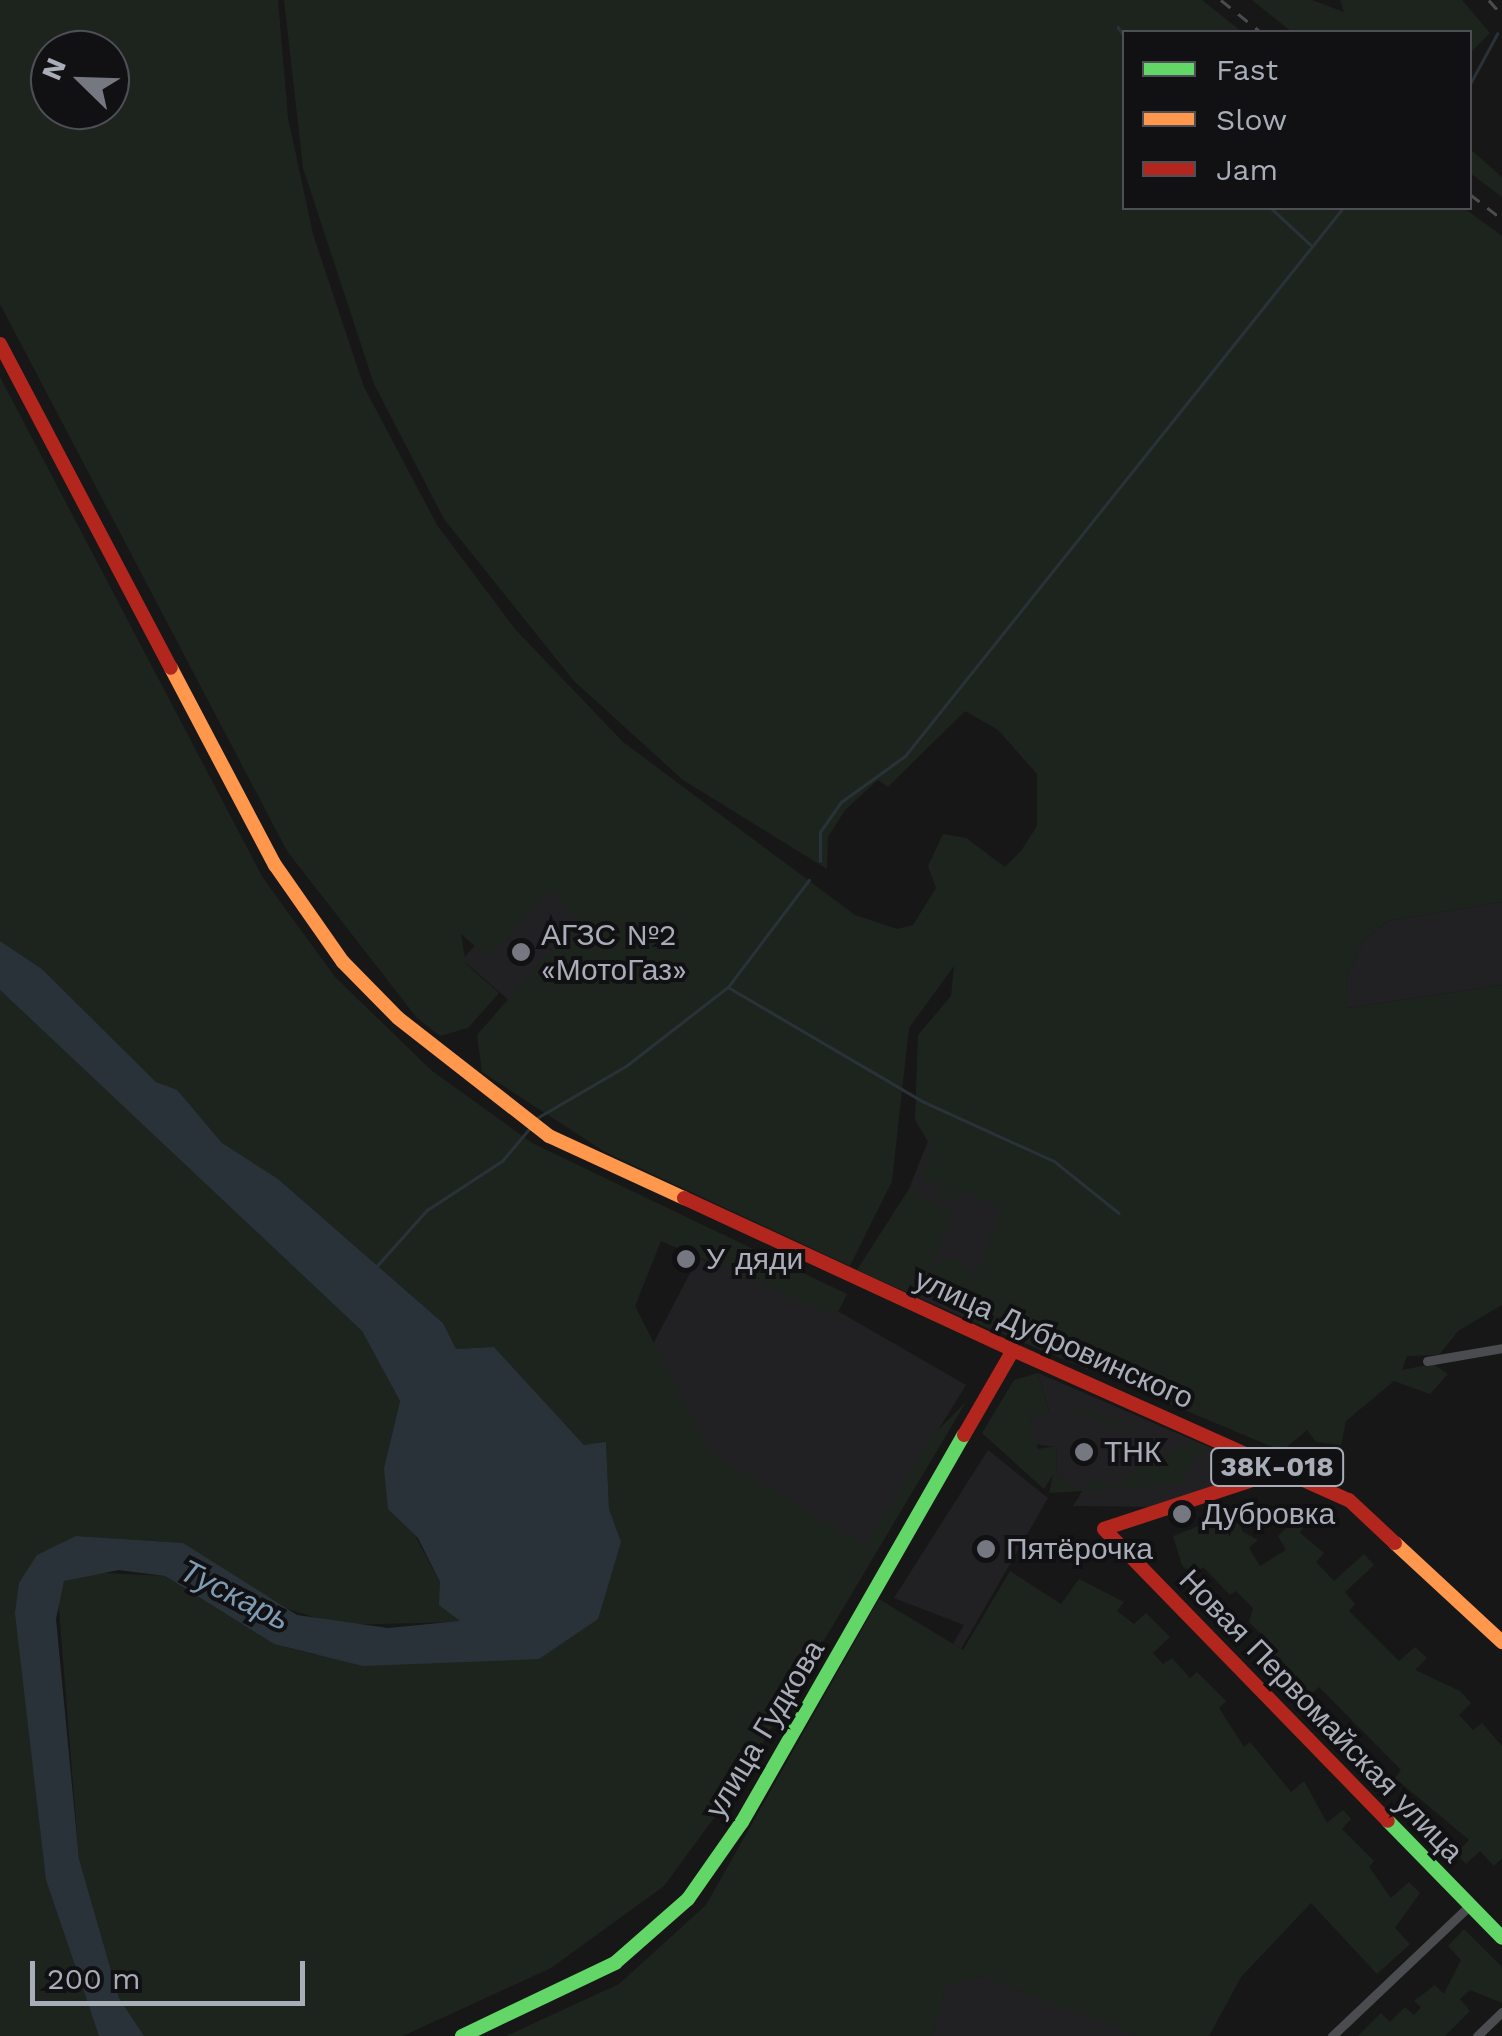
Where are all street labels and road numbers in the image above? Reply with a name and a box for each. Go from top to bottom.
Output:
street label: улица Дубровинского [909,1261,1199,1417]
road number: 38К-018 [1210,1444,1344,1490]
street label: Новая Первомайская улица [1172,1562,1470,1870]
street label: улица Гудкова [698,1634,832,1824]

